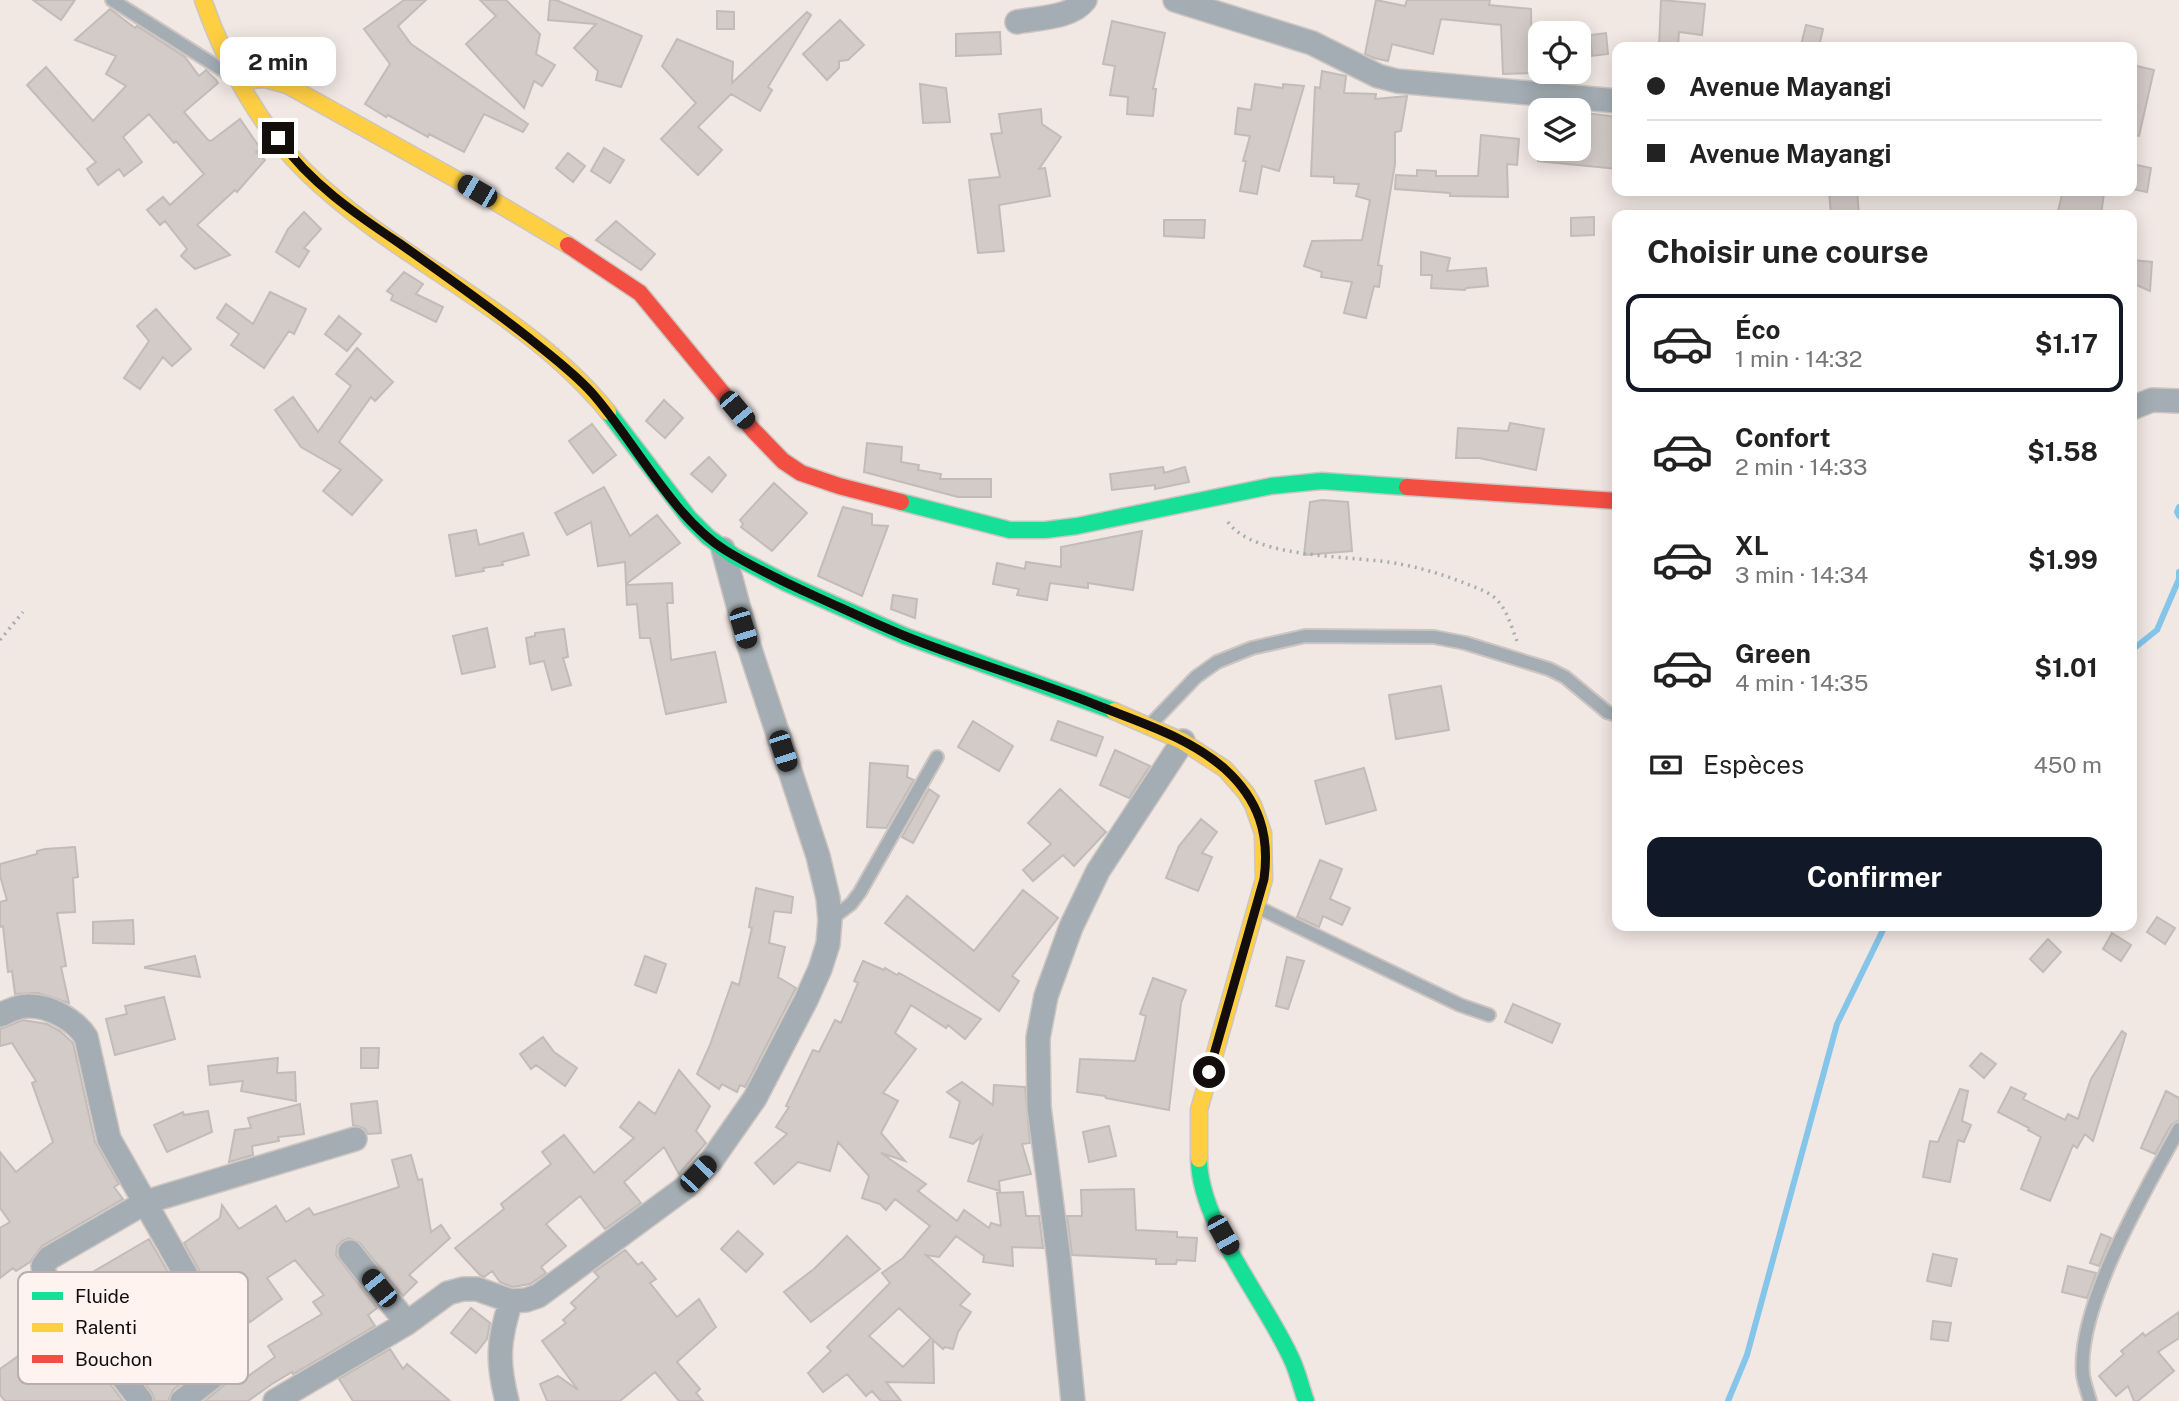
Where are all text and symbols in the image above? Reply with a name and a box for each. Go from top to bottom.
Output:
map controls [1528,21,1591,161]
button: locate [1528,21,1591,84]
callout: 2 min [220,37,336,86]
text: 2 min [248,48,308,75]
text: Avenue Mayangi [1689,71,1891,102]
button: layers [1528,98,1591,161]
route end [262,122,294,154]
text: Avenue Mayangi [1689,138,1891,169]
car [454,171,501,211]
text: Choisir une course [1647,233,1929,270]
icon: car [1651,312,1714,375]
text: Éco [1735,314,1781,345]
text: $1.17 [2035,328,2098,359]
text: 1 min · 14:32 [1735,345,1862,372]
car [716,387,759,433]
icon: car [1651,420,1714,483]
text: Confort [1735,422,1831,453]
text: $1.58 [2027,436,2098,467]
text: 2 min · 14:33 [1735,453,1867,480]
icon: car [1651,528,1714,591]
text: XL [1735,530,1769,561]
text: $1.99 [2028,544,2098,575]
text: 3 min · 14:34 [1735,561,1868,588]
car [727,605,760,651]
icon: car [1651,636,1714,699]
text: Green [1735,638,1811,669]
text: $1.01 [2034,652,2098,683]
text: 4 min · 14:35 [1735,669,1869,696]
car [767,728,800,774]
icon: cash [1647,746,1685,784]
text: Espèces [1703,749,1804,780]
text: 450 m [2033,751,2102,778]
button: Confirmer [1647,837,2102,917]
route start [1193,1056,1225,1088]
car [676,1152,721,1196]
car [1204,1212,1243,1258]
car [358,1265,401,1311]
legend [18,1272,248,1384]
text: Fluide [75,1285,130,1307]
text: Ralenti [75,1316,137,1338]
text: Bouchon [75,1348,152,1370]

